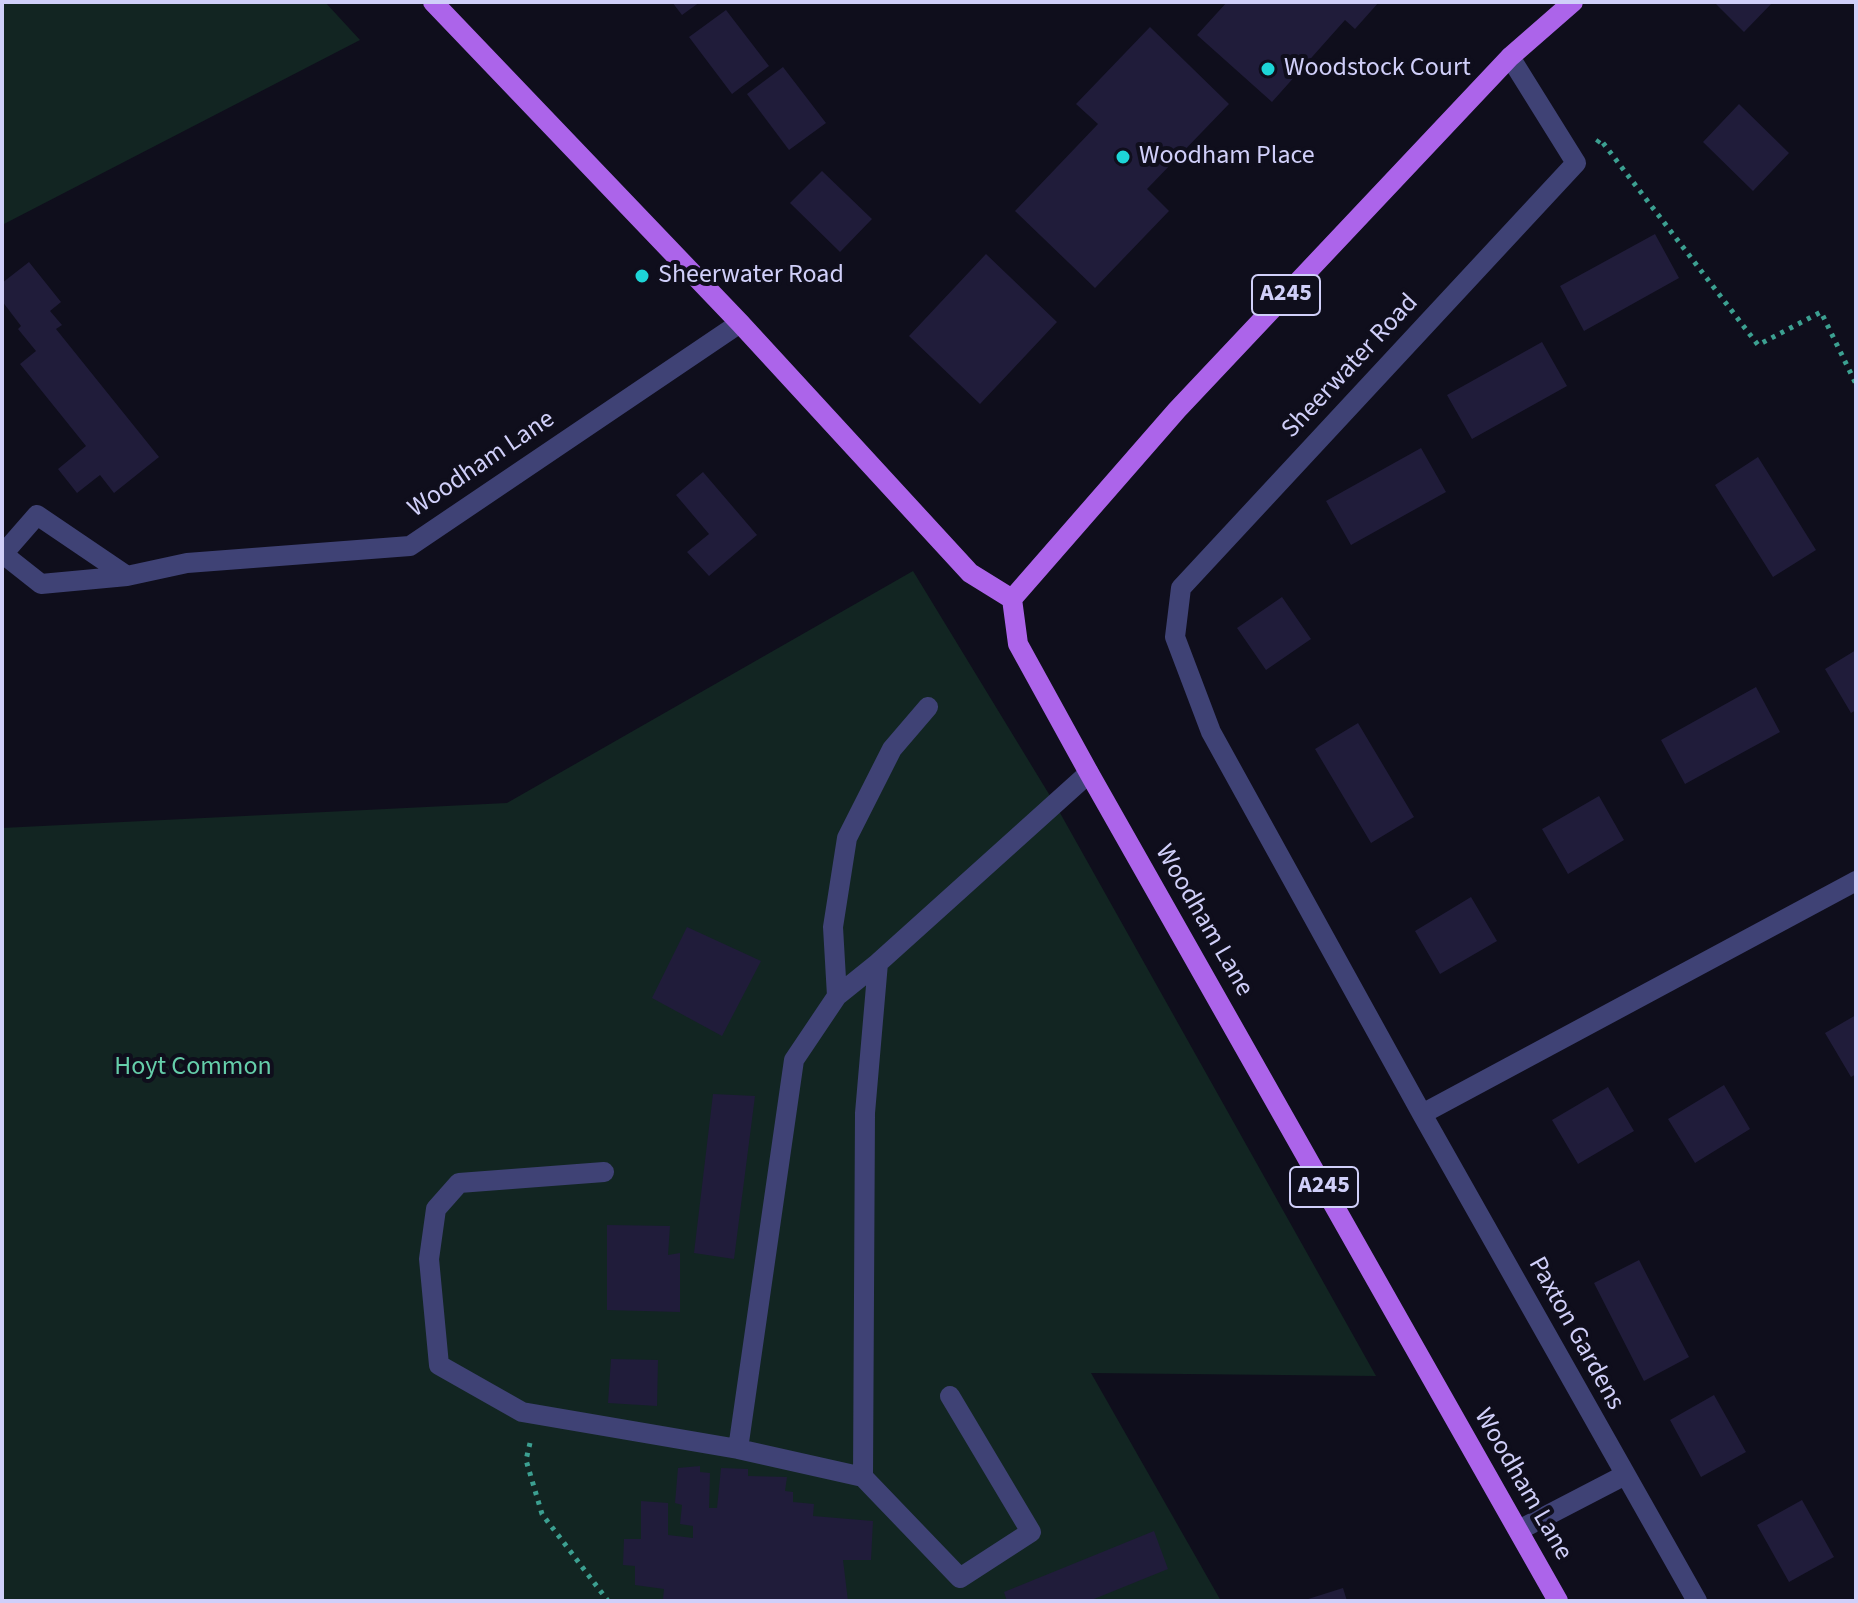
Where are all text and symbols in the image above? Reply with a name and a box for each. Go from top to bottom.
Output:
place label: Woodstock Court [1284,53,1471,85]
marker: Woodstock Court [1259,60,1277,78]
place label: Woodham Place [1139,141,1315,173]
marker: Woodham Place [1114,148,1132,166]
place label: Sheerwater Road [658,260,844,292]
marker: Sheerwater Road [633,267,651,285]
road number: A245 [1252,275,1320,315]
street label: Sheerwater Road [1276,288,1426,446]
street label: Woodham Lane [403,405,561,525]
street label: Woodham Lane [1147,840,1259,1002]
park label: Hoyt Common [114,1052,272,1084]
road number: A245 [1290,1167,1358,1207]
street label: Paxton Gardens [1520,1252,1630,1416]
street label: Woodham Lane [1466,1404,1578,1566]

